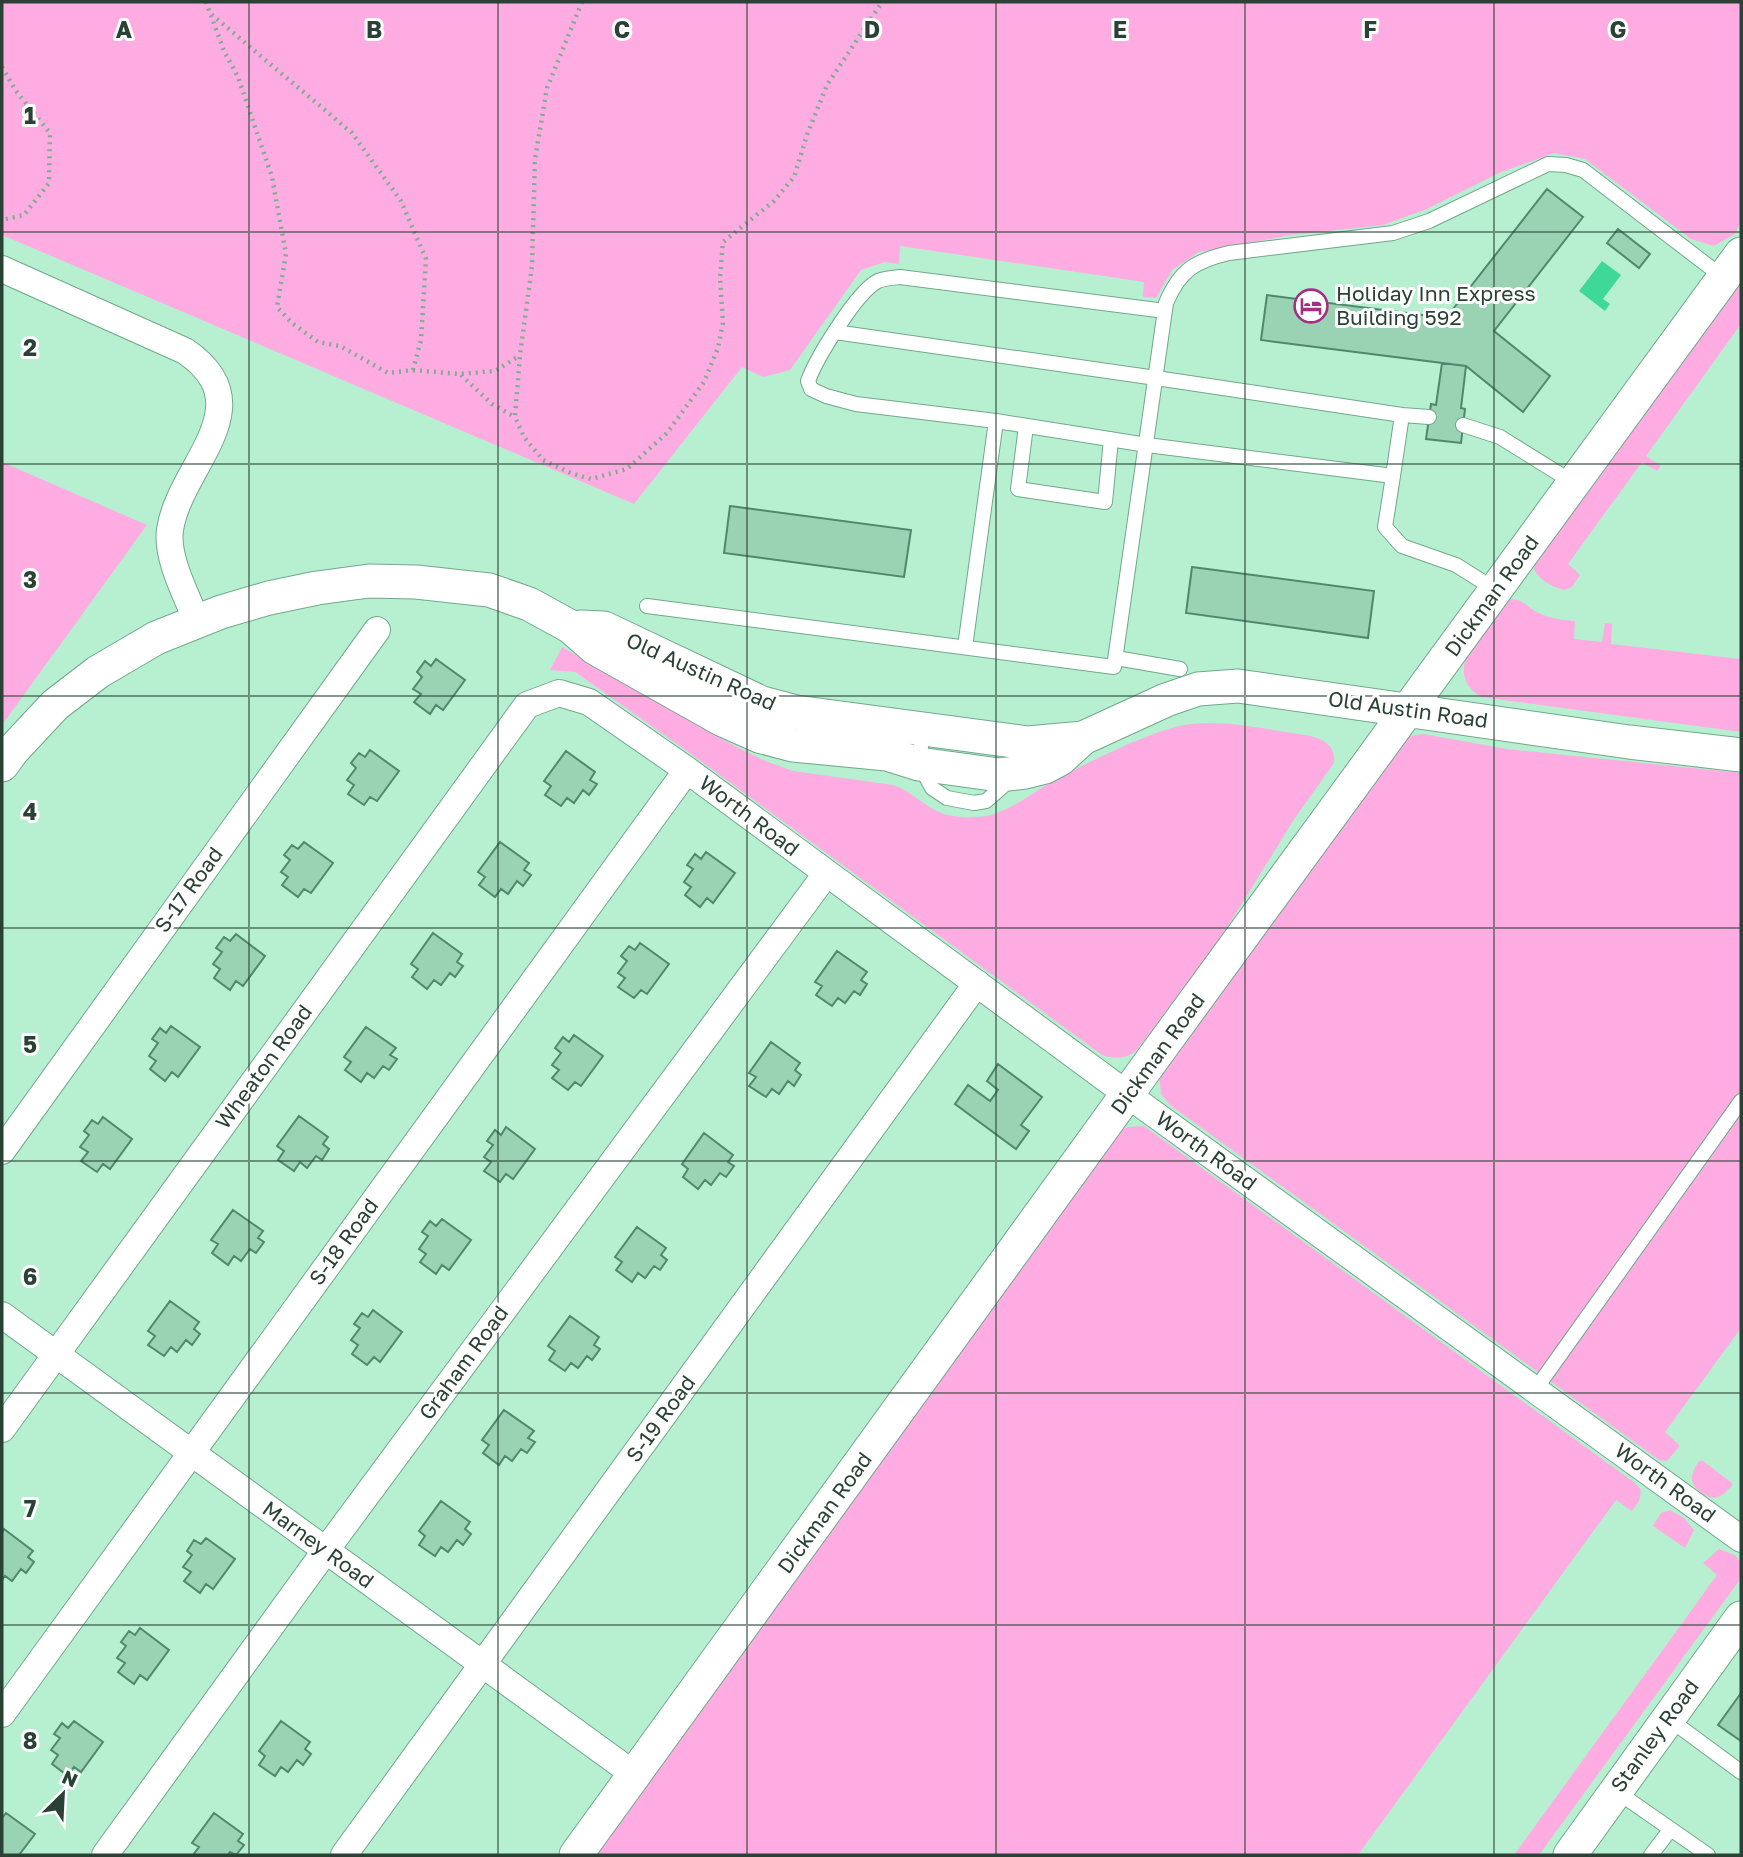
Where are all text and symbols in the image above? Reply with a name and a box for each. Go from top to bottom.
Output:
text: A [116,15,133,43]
text: B [366,15,382,43]
text: C [614,15,630,43]
text: D [864,15,880,43]
text: E [1113,15,1127,43]
text: F [1363,15,1377,43]
text: G [1610,15,1626,43]
text: 1 [24,101,36,129]
place label: Holiday Inn Express Building 592 [1336,280,1536,330]
hotel icon: Holiday Inn Express Building 592 [1292,287,1330,325]
text: 2 [23,333,37,361]
street label: Dickman Road [1438,530,1544,661]
text: 3 [23,565,37,593]
street label: Old Austin Road [622,626,780,716]
street label: Old Austin Road [1326,685,1490,733]
street label: Worth Road [694,769,805,861]
text: 4 [23,797,37,825]
street label: S-17 Road [148,842,228,937]
street label: Dickman Road [1104,988,1210,1119]
street label: Wheaton Road [209,999,317,1134]
text: 5 [23,1030,37,1058]
street label: Worth Road [1151,1105,1262,1196]
street label: S-18 Road [303,1193,383,1290]
text: 6 [23,1262,37,1290]
street label: Graham Road [413,1300,513,1425]
street label: S-19 Road [620,1370,700,1467]
street label: Worth Road [1610,1437,1721,1528]
street label: Dickman Road [771,1447,877,1578]
text: 7 [24,1494,36,1522]
street label: Marney Road [258,1495,379,1593]
street label: Stanley Road [1605,1674,1704,1797]
text: 8 [23,1726,37,1754]
north arrow [28,1759,98,1829]
text: N [59,1765,81,1791]

